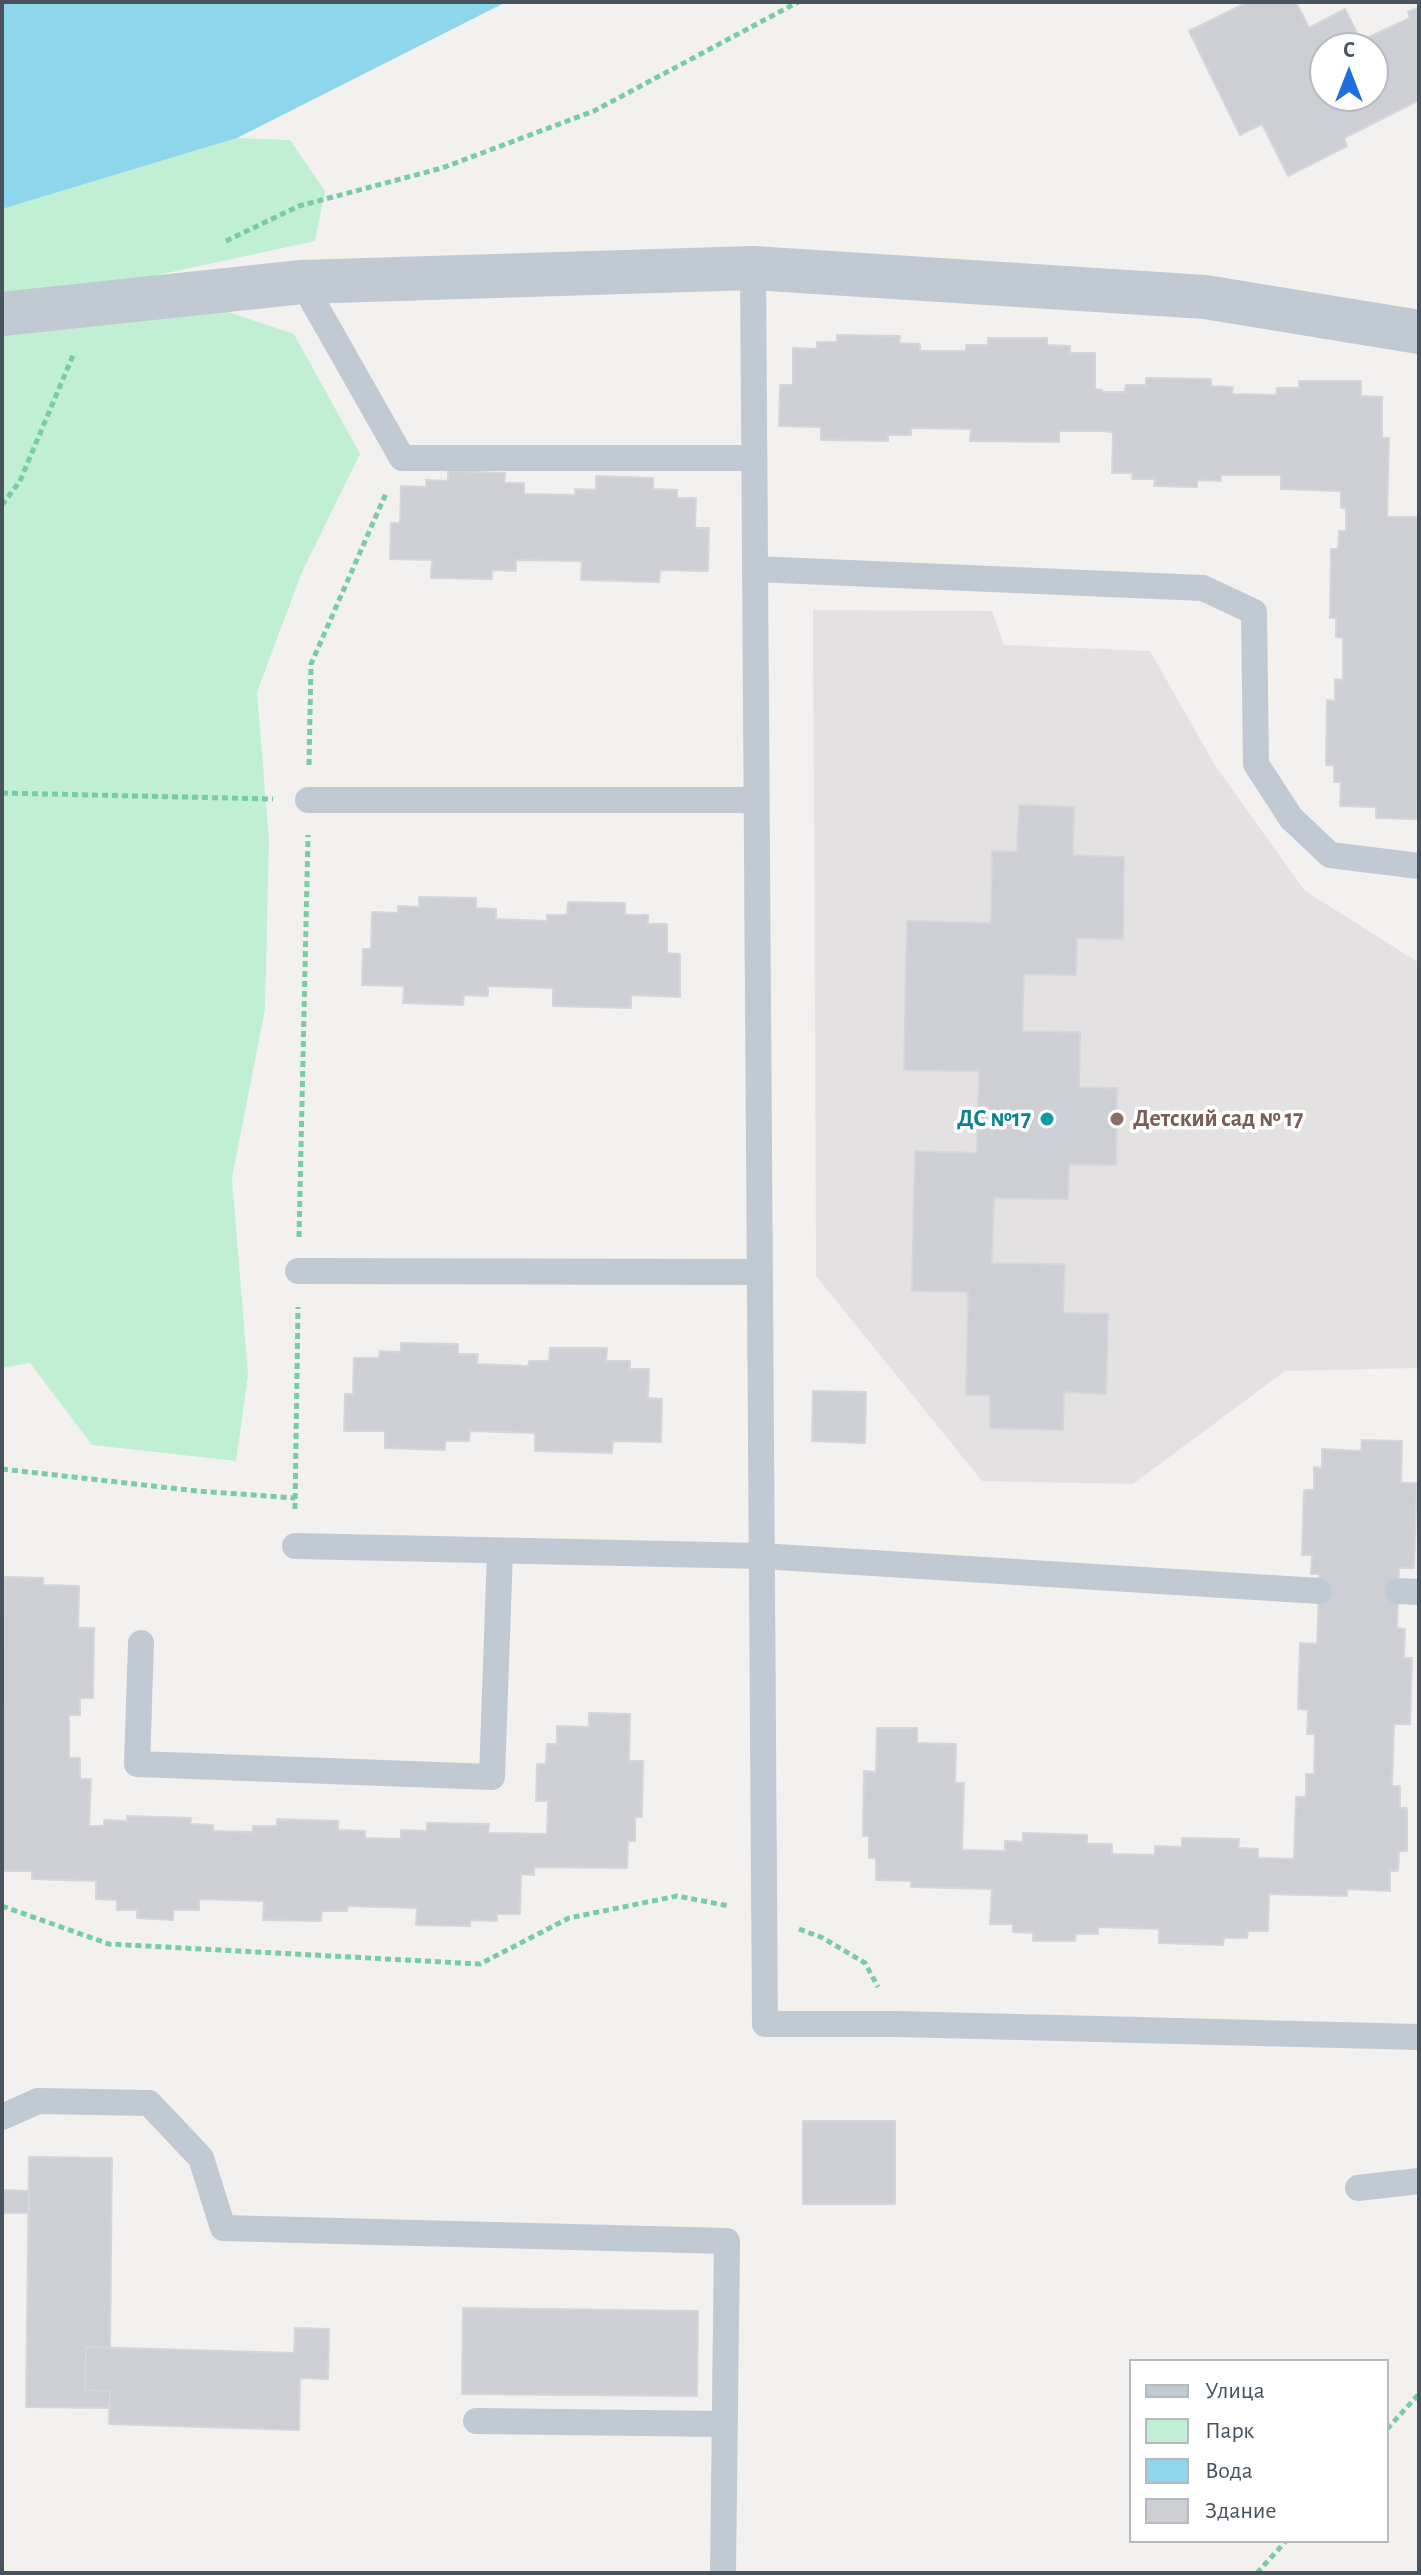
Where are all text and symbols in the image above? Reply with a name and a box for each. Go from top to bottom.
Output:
north arrow [1309,32,1389,112]
text: С [1343,39,1355,61]
place label: ДС №17 [957,1105,1031,1133]
place label: Детский сад № 17 [1133,1105,1303,1133]
marker: ДС №17 [1038,1110,1056,1128]
marker: Детский сад № 17 [1108,1110,1126,1128]
legend [1129,2359,1389,2543]
text: Улица [1205,2379,1265,2403]
text: Парк [1205,2419,1254,2443]
text: Вода [1205,2459,1253,2483]
text: Здание [1205,2499,1276,2523]

